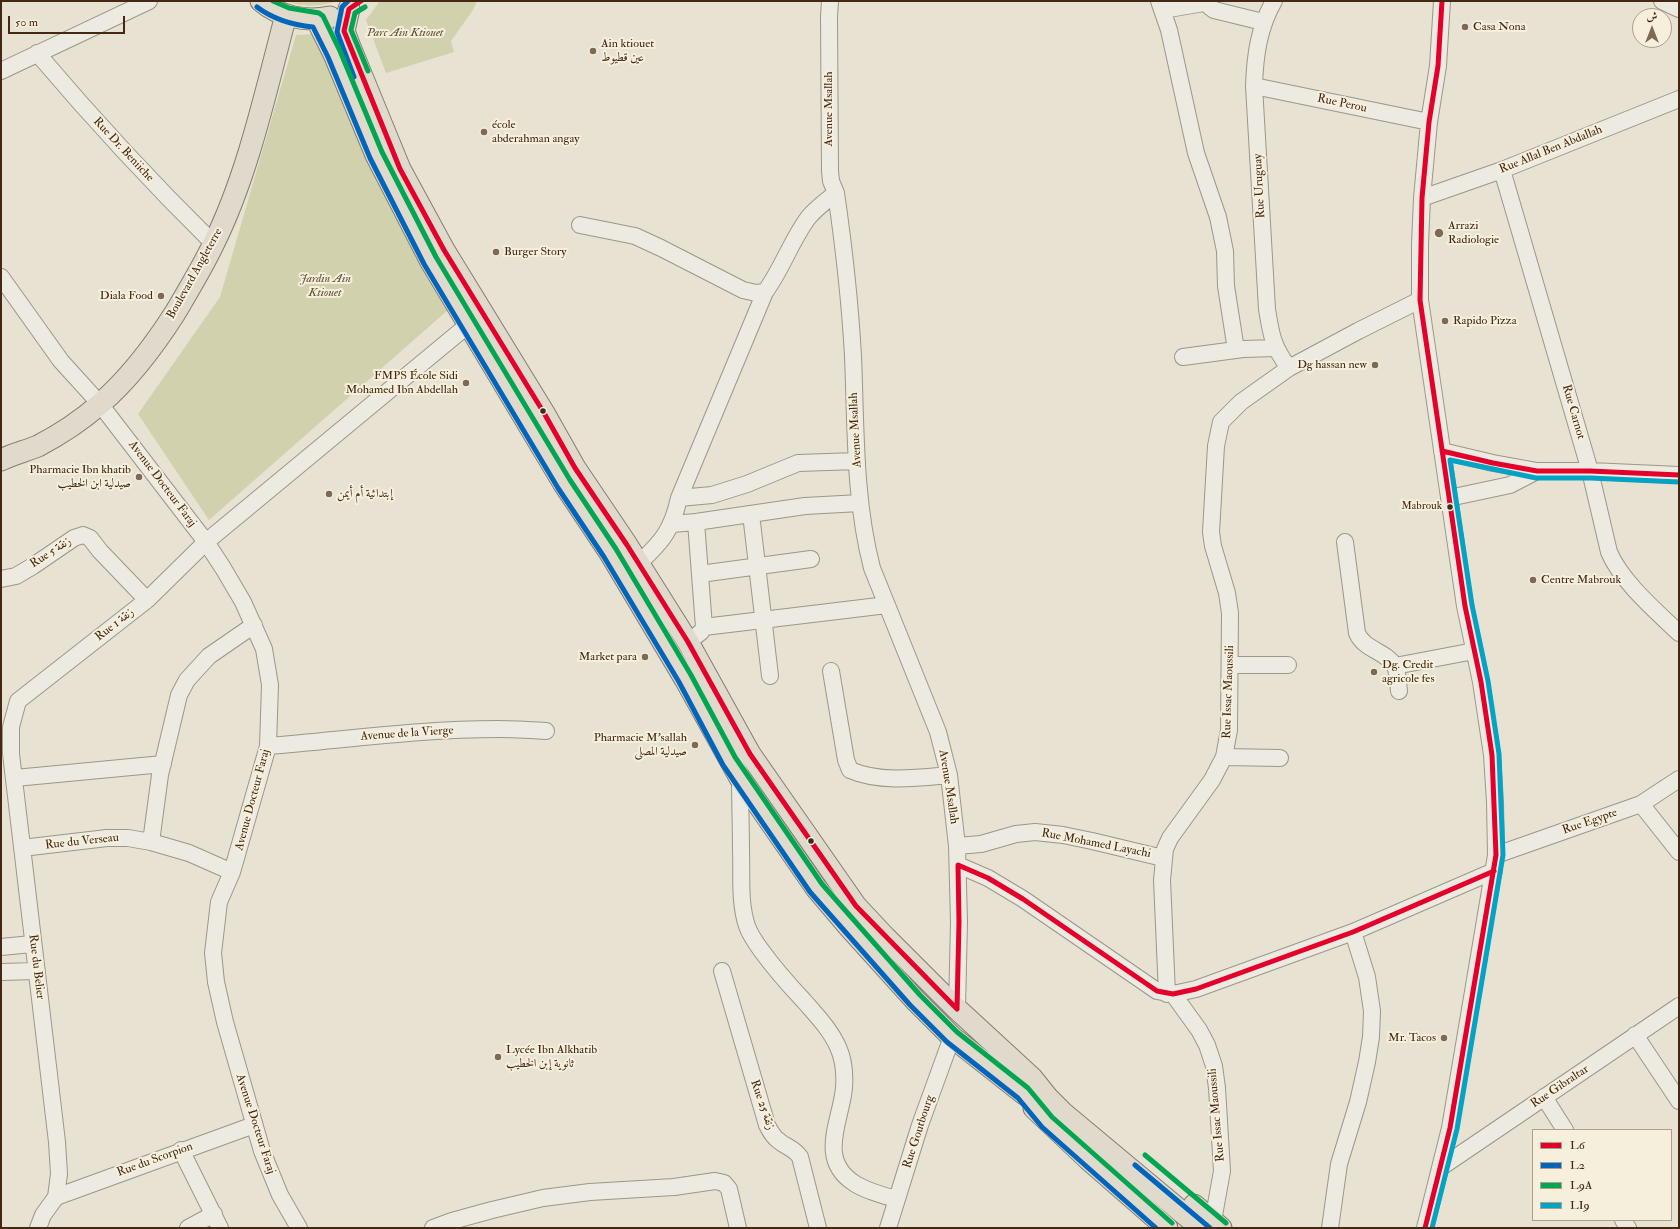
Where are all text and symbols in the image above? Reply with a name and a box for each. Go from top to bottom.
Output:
scale bar [10,8,127,34]
north arrow [1632,8,1672,48]
text: ش [1647,10,1657,23]
text: 50 m [15,15,38,30]
place label: Casa Nona [1473,20,1526,34]
marker: Casa Nona [1460,22,1470,32]
park label: Parc Ain Ktiouet [367,26,443,40]
place label: Ain ktiouet عين قطيوط [601,37,654,65]
marker: Ain ktiouet عين قطيوط [588,46,598,56]
street label: Avenue Msallah [822,71,836,147]
street label: Rue Perou [1316,92,1368,116]
street label: Rue Dr. Beniiche [90,115,156,185]
place label: école abderahman angay [492,118,580,146]
street label: Rue Allal Ben Abdallah [1497,123,1605,177]
marker: école abderahman angay [479,127,489,137]
street label: Rue Uruguay [1251,153,1269,219]
place label: Arrazi Radiologie [1448,219,1499,247]
street label: Boulevard Angleterre [164,226,226,322]
marker: Arrazi Radiologie [1433,227,1445,239]
place label: Burger Story [504,245,566,259]
marker: Burger Story [491,247,501,257]
park label: Jardin Ain Ktiouet [299,272,351,300]
place label: Diala Food [100,289,153,303]
marker: Diala Food [156,291,166,301]
place label: Rapido Pizza [1453,314,1517,328]
marker: Rapido Pizza [1440,316,1450,326]
place label: Dg hassan new [1297,358,1367,372]
marker: Dg hassan new [1370,360,1380,370]
place label: FMPS École Sidi Mohamed Ibn Abdellah [346,369,458,397]
marker: FMPS École Sidi Mohamed Ibn Abdellah [461,378,471,388]
street label: Rue Carnot [1558,383,1588,441]
street label: Avenue Msallah [847,392,865,468]
unlabelled marker [538,406,548,416]
street label: Avenue Docteur Faraj [125,438,199,530]
place label: Pharmacie Ibn khatib صيدلية ابن الخطيب [29,463,131,491]
marker: Pharmacie Ibn khatib صيدلية ابن الخطيب [134,472,144,482]
place label: إبتدائية أم أيمن [337,487,393,501]
marker: إبتدائية أم أيمن [324,489,334,499]
place label: Mabrouk [1401,500,1442,514]
marker: Mabrouk [1445,502,1455,512]
street label: Rue 5 زنقة [28,534,74,572]
place label: Centre Mabrouk [1541,573,1621,587]
marker: Centre Mabrouk [1528,575,1538,585]
street label: Rue 1 زنقة [93,605,137,645]
street label: Rue Issac Maoussili [1220,645,1238,739]
place label: Market para [579,650,637,664]
marker: Market para [640,652,650,662]
place label: Dg. Credit agricole fes [1382,658,1434,686]
marker: Dg. Credit agricole fes [1369,667,1379,677]
street label: Avenue de la Vierge [360,724,454,744]
place label: Pharmacie M'sallah صيدلية المصلى [594,731,687,759]
marker: Pharmacie M'sallah صيدلية المصلى [690,740,700,750]
street label: Avenue Docteur Faraj [233,748,273,852]
street label: Avenue Msallah [935,749,961,825]
street label: Rue Egypte [1561,806,1619,838]
street label: Rue Mohamed Layachi [1040,826,1152,862]
street label: Rue du Verseau [44,831,120,853]
unlabelled marker [806,836,816,846]
street label: Rue du Belier [25,934,47,1000]
place label: Mr. Tacos [1388,1031,1436,1045]
marker: Mr. Tacos [1439,1033,1449,1043]
place label: Lycée Ibn Alkhatib ثانوية إبن الخطيب [506,1043,597,1071]
marker: Lycée Ibn Alkhatib ثانوية إبن الخطيب [493,1052,503,1062]
street label: Rue Gibraltar [1528,1062,1592,1112]
street label: Rue Issac Maoussili [1206,1068,1228,1162]
street label: Avenue Docteur Faraj [232,1072,278,1176]
street label: Rue 25 زنقة [747,1078,777,1132]
street label: Rue Goutbourg [900,1093,938,1171]
legend [1532,1129,1672,1221]
text: L6 [1570,1138,1585,1153]
street label: Rue du Scorpion [115,1140,195,1180]
text: L2 [1570,1158,1585,1173]
text: L9A [1570,1178,1592,1193]
text: LI9 [1570,1198,1590,1213]

